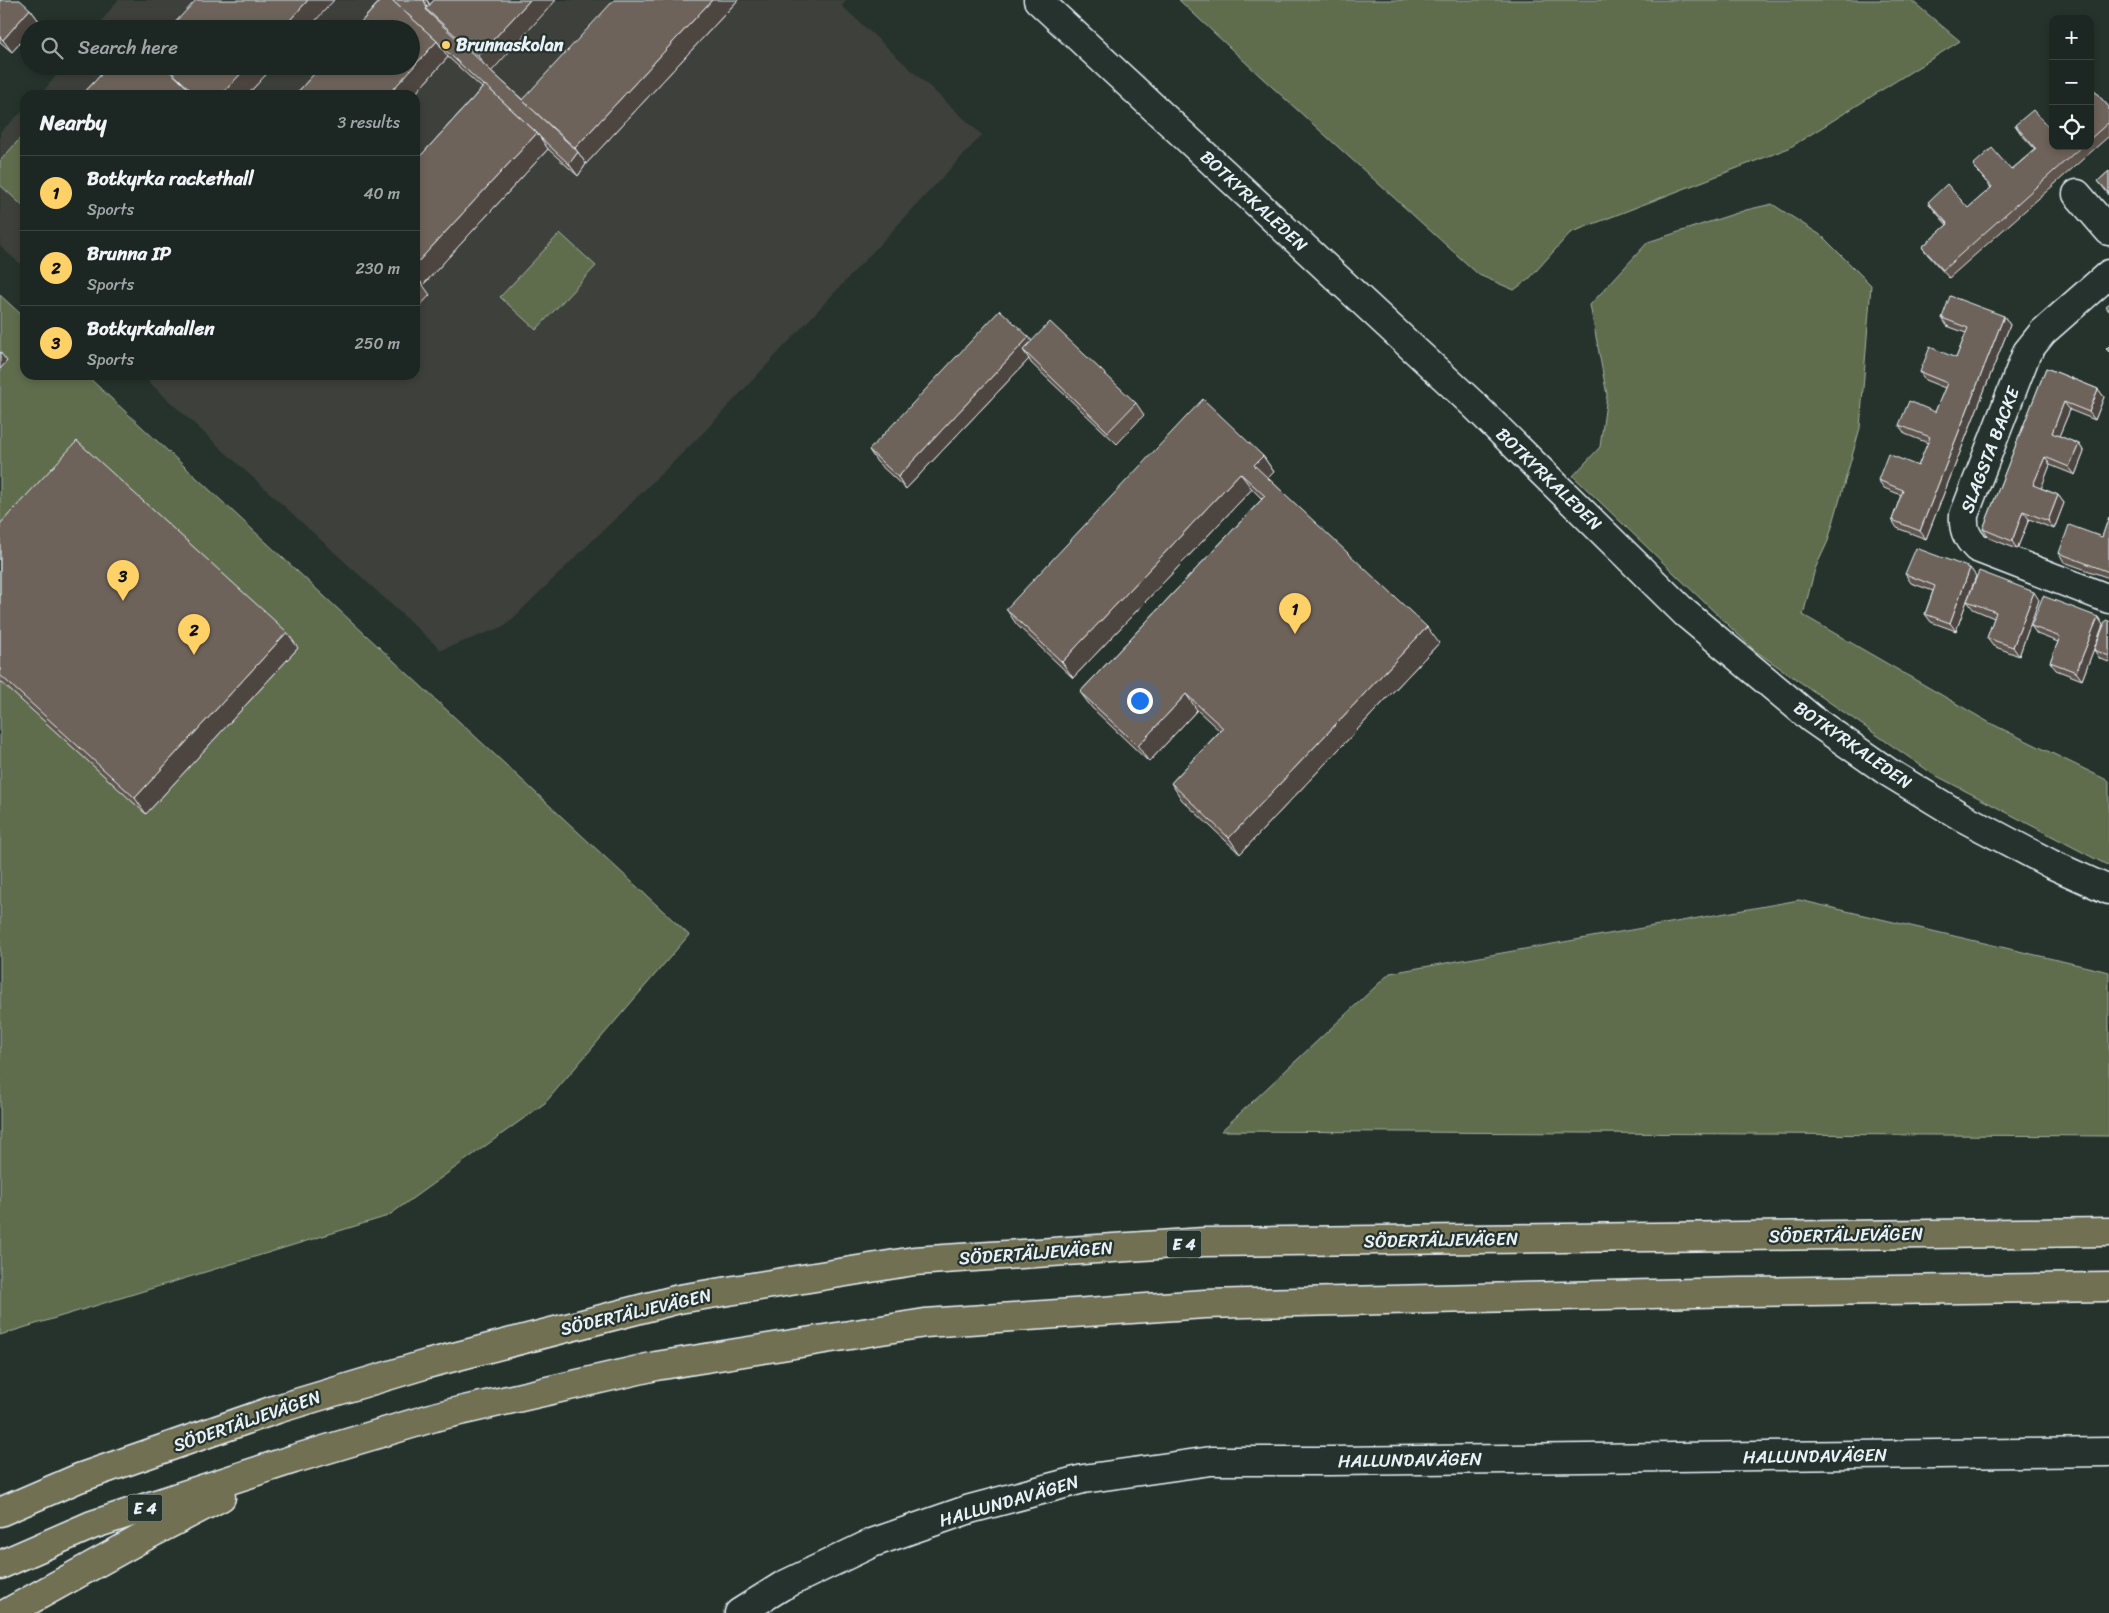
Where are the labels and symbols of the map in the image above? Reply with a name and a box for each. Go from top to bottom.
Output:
place label: Brunnaskolan [456,29,564,61]
marker: Brunnaskolan [440,39,452,51]
street label: BOTKYRKALEDEN [1192,142,1316,260]
street label: SLAGSTA BACKE [1951,381,2029,518]
street label: BOTKYRKALEDEN [1488,419,1610,539]
pin: 3 [107,560,139,601]
pin: 1 [1279,593,1311,634]
pin: 2 [178,614,210,655]
your location [1127,688,1153,714]
street label: BOTKYRKALEDEN [1787,692,1919,798]
street label: SÖDERTÄLJEVÄGEN [1768,1218,1924,1252]
street label: SÖDERTÄLJEVÄGEN [1363,1223,1519,1257]
road number: E 4 [1166,1230,1202,1258]
street label: SÖDERTÄLJEVÄGEN [958,1232,1115,1274]
street label: SÖDERTÄLJEVÄGEN [557,1279,715,1345]
street label: SÖDERTÄLJEVÄGEN [169,1381,326,1461]
street label: HALLUNDAVÄGEN [1743,1439,1888,1473]
street label: HALLUNDAVÄGEN [1338,1443,1483,1477]
street label: HALLUNDAVÄGEN [935,1466,1083,1536]
road number: E 4 [128,1495,162,1522]

